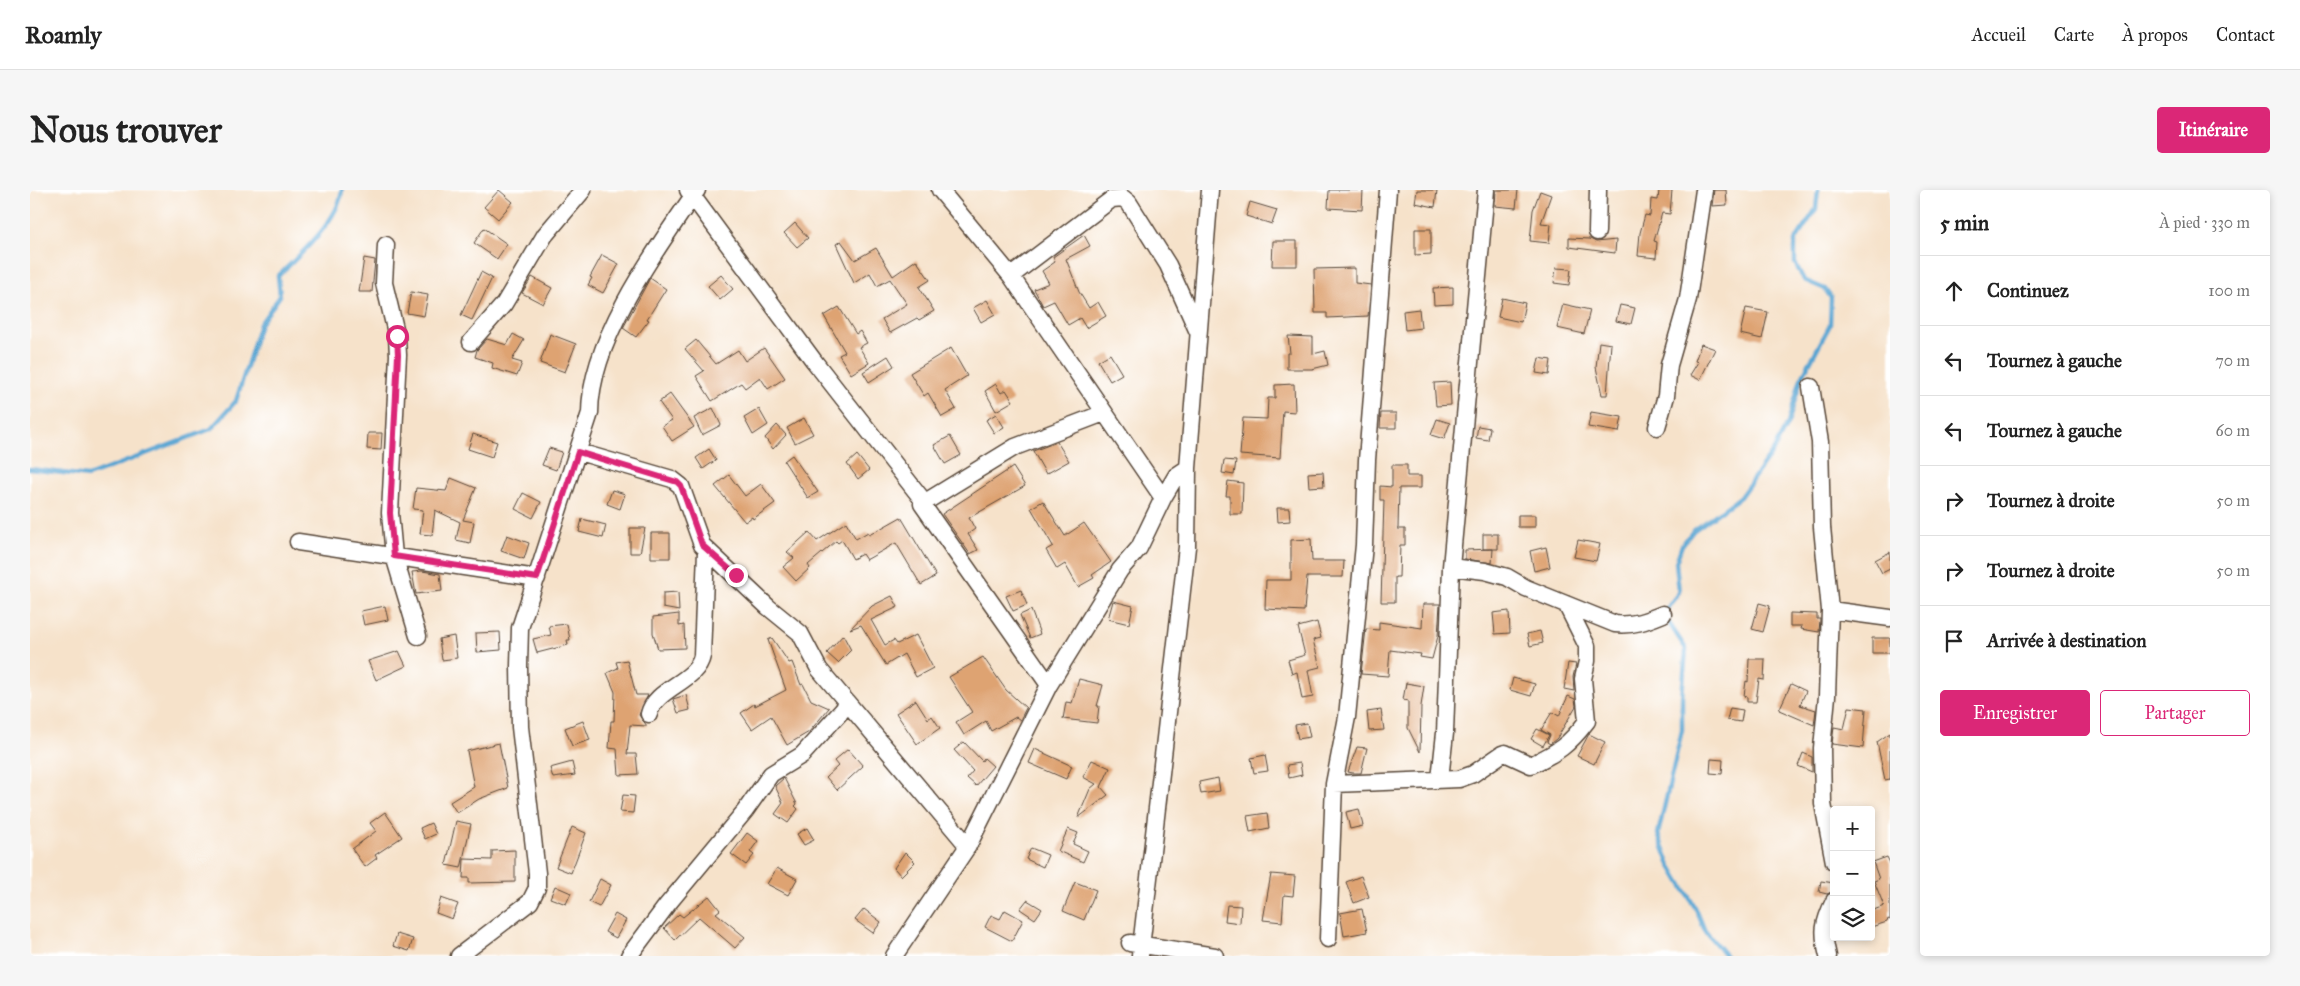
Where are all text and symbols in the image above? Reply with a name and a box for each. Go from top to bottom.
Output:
text: Roamly [25,20,102,50]
text: Accueil [1972,24,2026,46]
text: Carte [2054,24,2094,46]
text: À propos [2122,24,2188,46]
text: Contact [2216,24,2275,46]
button: Itinéraire [2157,107,2270,153]
text: Nous trouver [30,109,222,152]
text: 5 min [1940,210,1989,236]
text: À pied · 330 m [2159,213,2250,232]
icon: ahead [1940,277,1968,305]
text: Continuez [1987,279,2069,302]
text: 100 m [2208,281,2250,300]
route start [386,325,409,348]
icon: left [1940,347,1968,375]
text: Tournez à gauche [1987,349,2122,372]
text: 70 m [2215,351,2250,370]
icon: left [1940,417,1968,445]
text: Tournez à gauche [1987,419,2122,442]
text: 60 m [2216,421,2250,440]
icon: right [1940,487,1968,515]
text: Tournez à droite [1987,489,2115,512]
text: 50 m [2216,491,2250,510]
icon: right [1940,557,1968,585]
text: Tournez à droite [1987,559,2115,582]
text: 50 m [2216,561,2250,580]
route end [725,564,748,587]
icon: arrive [1940,627,1968,655]
text: Arrivée à destination [1987,629,2146,652]
button: Enregistrer [1940,690,2090,736]
button: Partager [2100,690,2250,736]
map controls [1830,806,1875,941]
button: + [1830,806,1875,851]
button: − [1830,851,1875,896]
button: layers [1830,896,1875,941]

